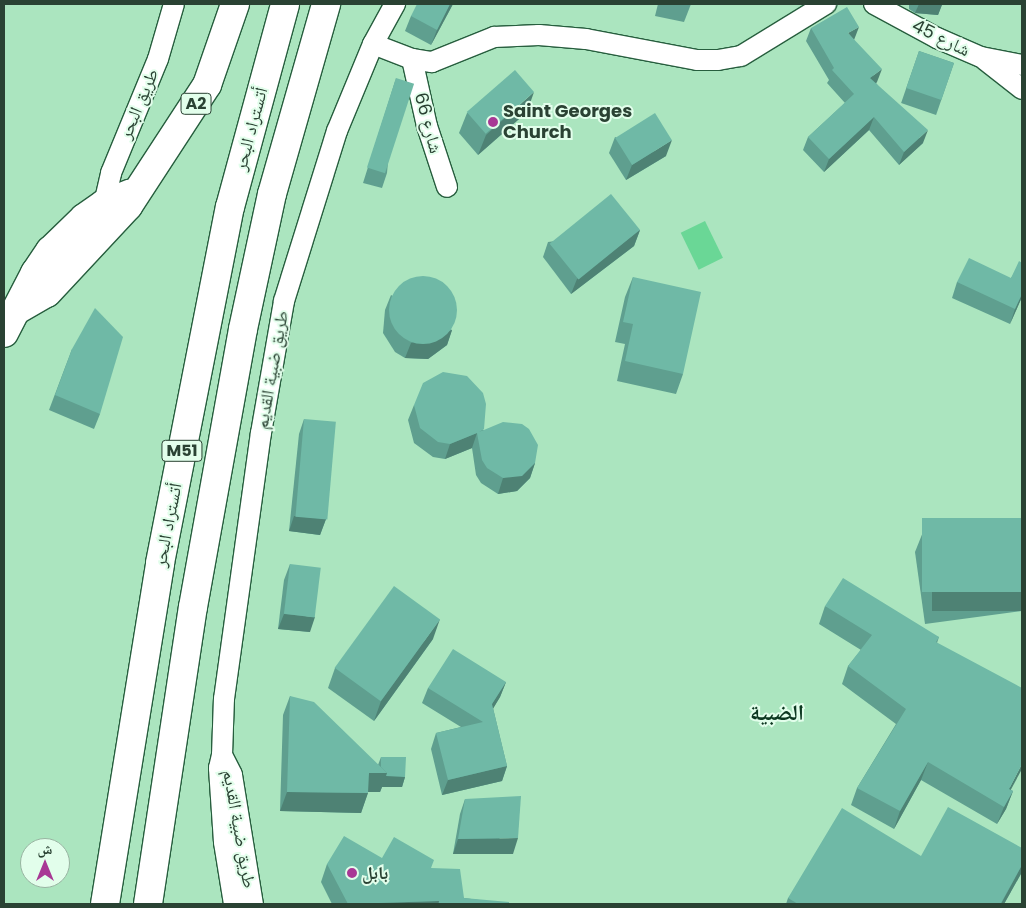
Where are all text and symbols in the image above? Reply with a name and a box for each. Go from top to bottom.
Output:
street label: شارع 45 [909,15,973,61]
street label: طريق البحر [115,66,163,142]
street label: أتستراد البحر [230,85,272,173]
road number: A2 [180,90,212,118]
street label: شارع 66 [410,90,446,156]
place label: Saint Georges Church [503,101,632,144]
marker: Saint Georges Church [487,116,499,128]
street label: طريق ضبية القديم [251,309,293,431]
road number: M51 [161,438,203,464]
street label: أتستراد البحر [149,481,187,569]
district label: الضبية [750,700,804,726]
street label: طريق ضبية القديم [218,768,260,890]
north arrow [20,838,70,888]
text: ش [38,839,52,859]
place label: بابل [362,862,388,884]
marker: بابل [346,867,358,879]

